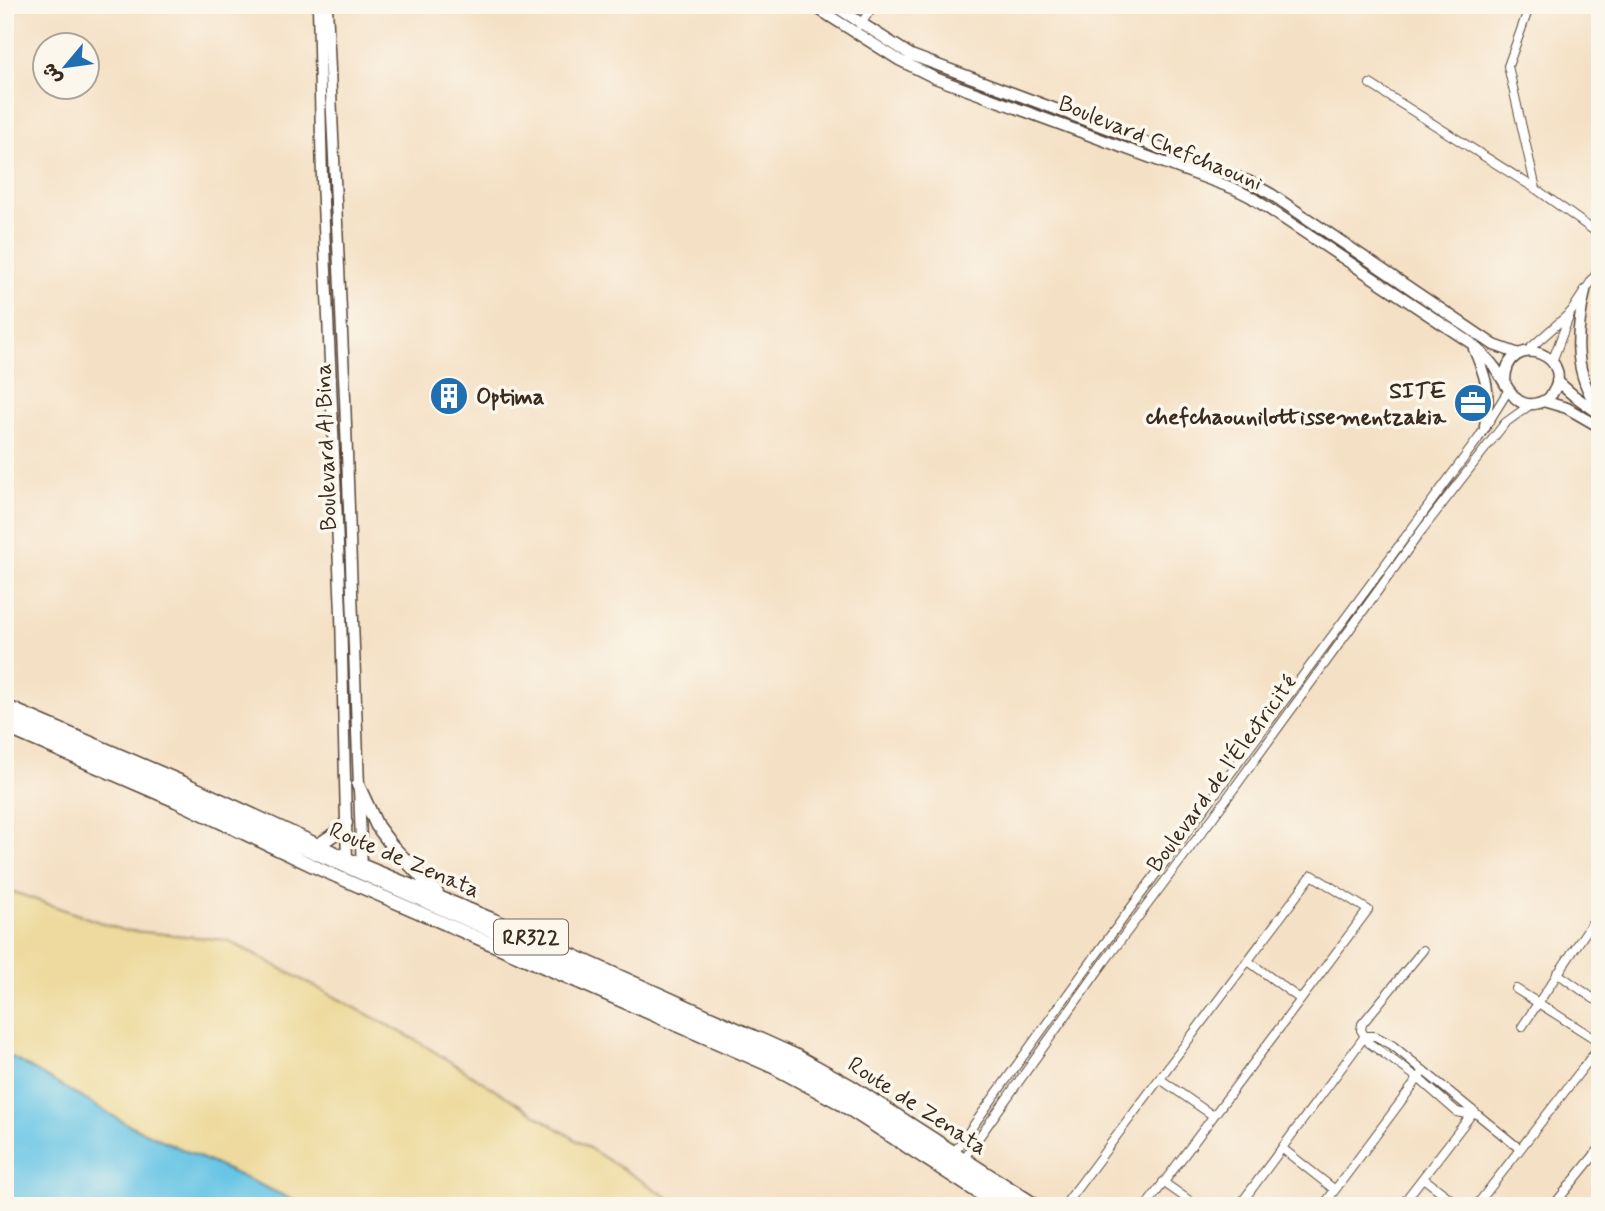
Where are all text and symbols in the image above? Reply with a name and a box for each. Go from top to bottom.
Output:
north arrow [32,32,102,102]
text: ش [36,58,68,89]
street label: Boulevard Chefchaouni [1054,89,1267,199]
street label: Boulevard Al Bina [309,363,345,531]
building icon: Optima [428,375,470,417]
place label: SITE chefchaounilottissementzakia [1144,377,1447,433]
office icon: SITE chefchaounilottissementzakia [1452,382,1494,424]
place label: Optima [476,383,545,413]
street label: Boulevard de l'Électricité [1140,669,1304,879]
street label: Route de Zenata [324,816,484,906]
road number: RR322 [494,920,568,954]
street label: Route de Zenata [841,1050,993,1163]

